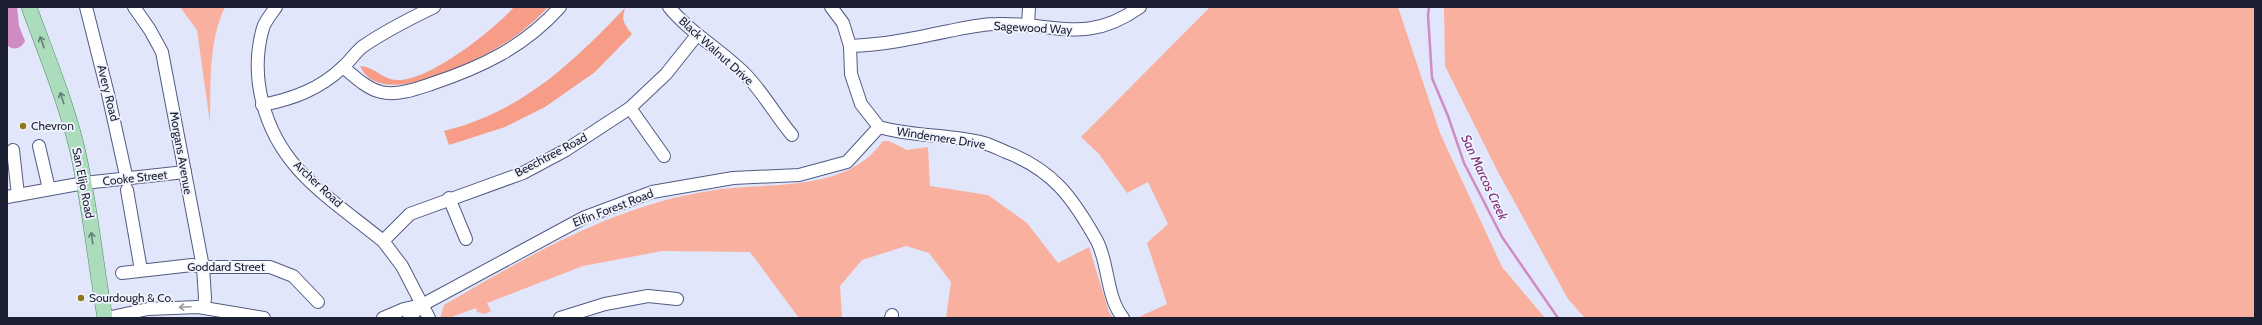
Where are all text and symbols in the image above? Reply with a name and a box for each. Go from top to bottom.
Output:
street label: Black Walnut Drive [676,13,757,88]
street label: Sagewood Way [993,18,1073,37]
one-way arrow [38,36,45,49]
street label: Avery Road [94,63,123,123]
one-way arrow [58,92,65,105]
street label: Morgans Avenue [167,110,196,196]
place label: Chevron [31,118,74,133]
marker: Chevron [18,121,28,131]
street label: Windemere Drive [896,123,986,152]
street label: Beechtree Road [512,129,590,180]
water label: San Marcos Creek [1458,132,1512,223]
street label: San Elijo Road [69,146,98,220]
street label: Archer Road [291,157,346,210]
street label: Cooke Street [102,167,168,188]
street label: Elfin Forest Road [570,185,655,230]
one-way arrow [88,231,96,244]
street label: Goddard Street [187,259,265,274]
place label: Sourdough & Co. [89,290,174,305]
marker: Sourdough & Co. [76,293,86,303]
one-way arrow [179,304,192,311]

